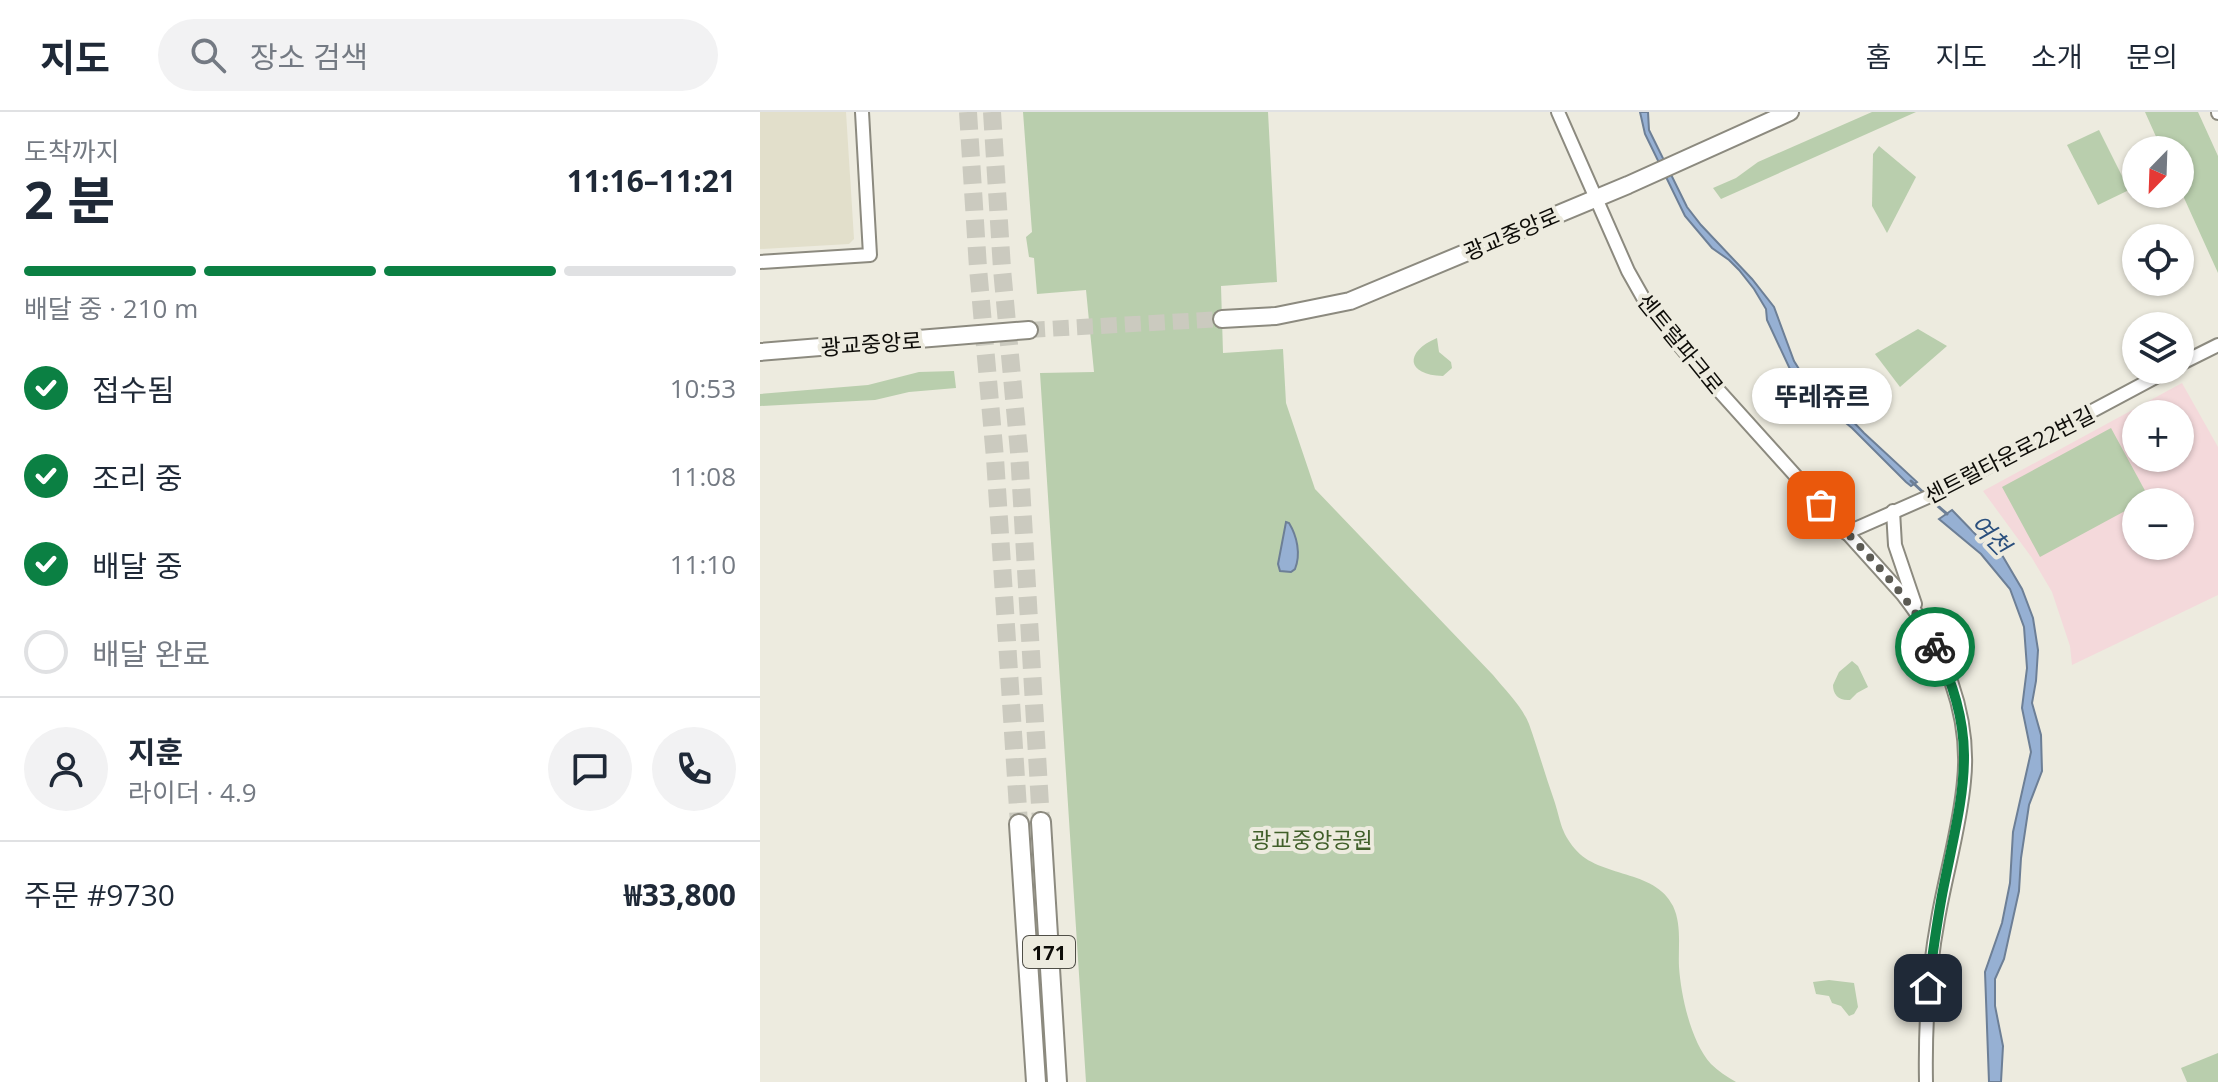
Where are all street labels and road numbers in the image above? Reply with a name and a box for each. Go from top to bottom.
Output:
street label: 광교중앙로 [1459,199,1563,267]
street label: 센트럴파크로 [1631,286,1731,400]
street label: 광교중앙로 [819,325,923,361]
street label: 센트럴타운로22번길 [1919,398,2099,510]
road number: 171 [1023,936,1075,968]

